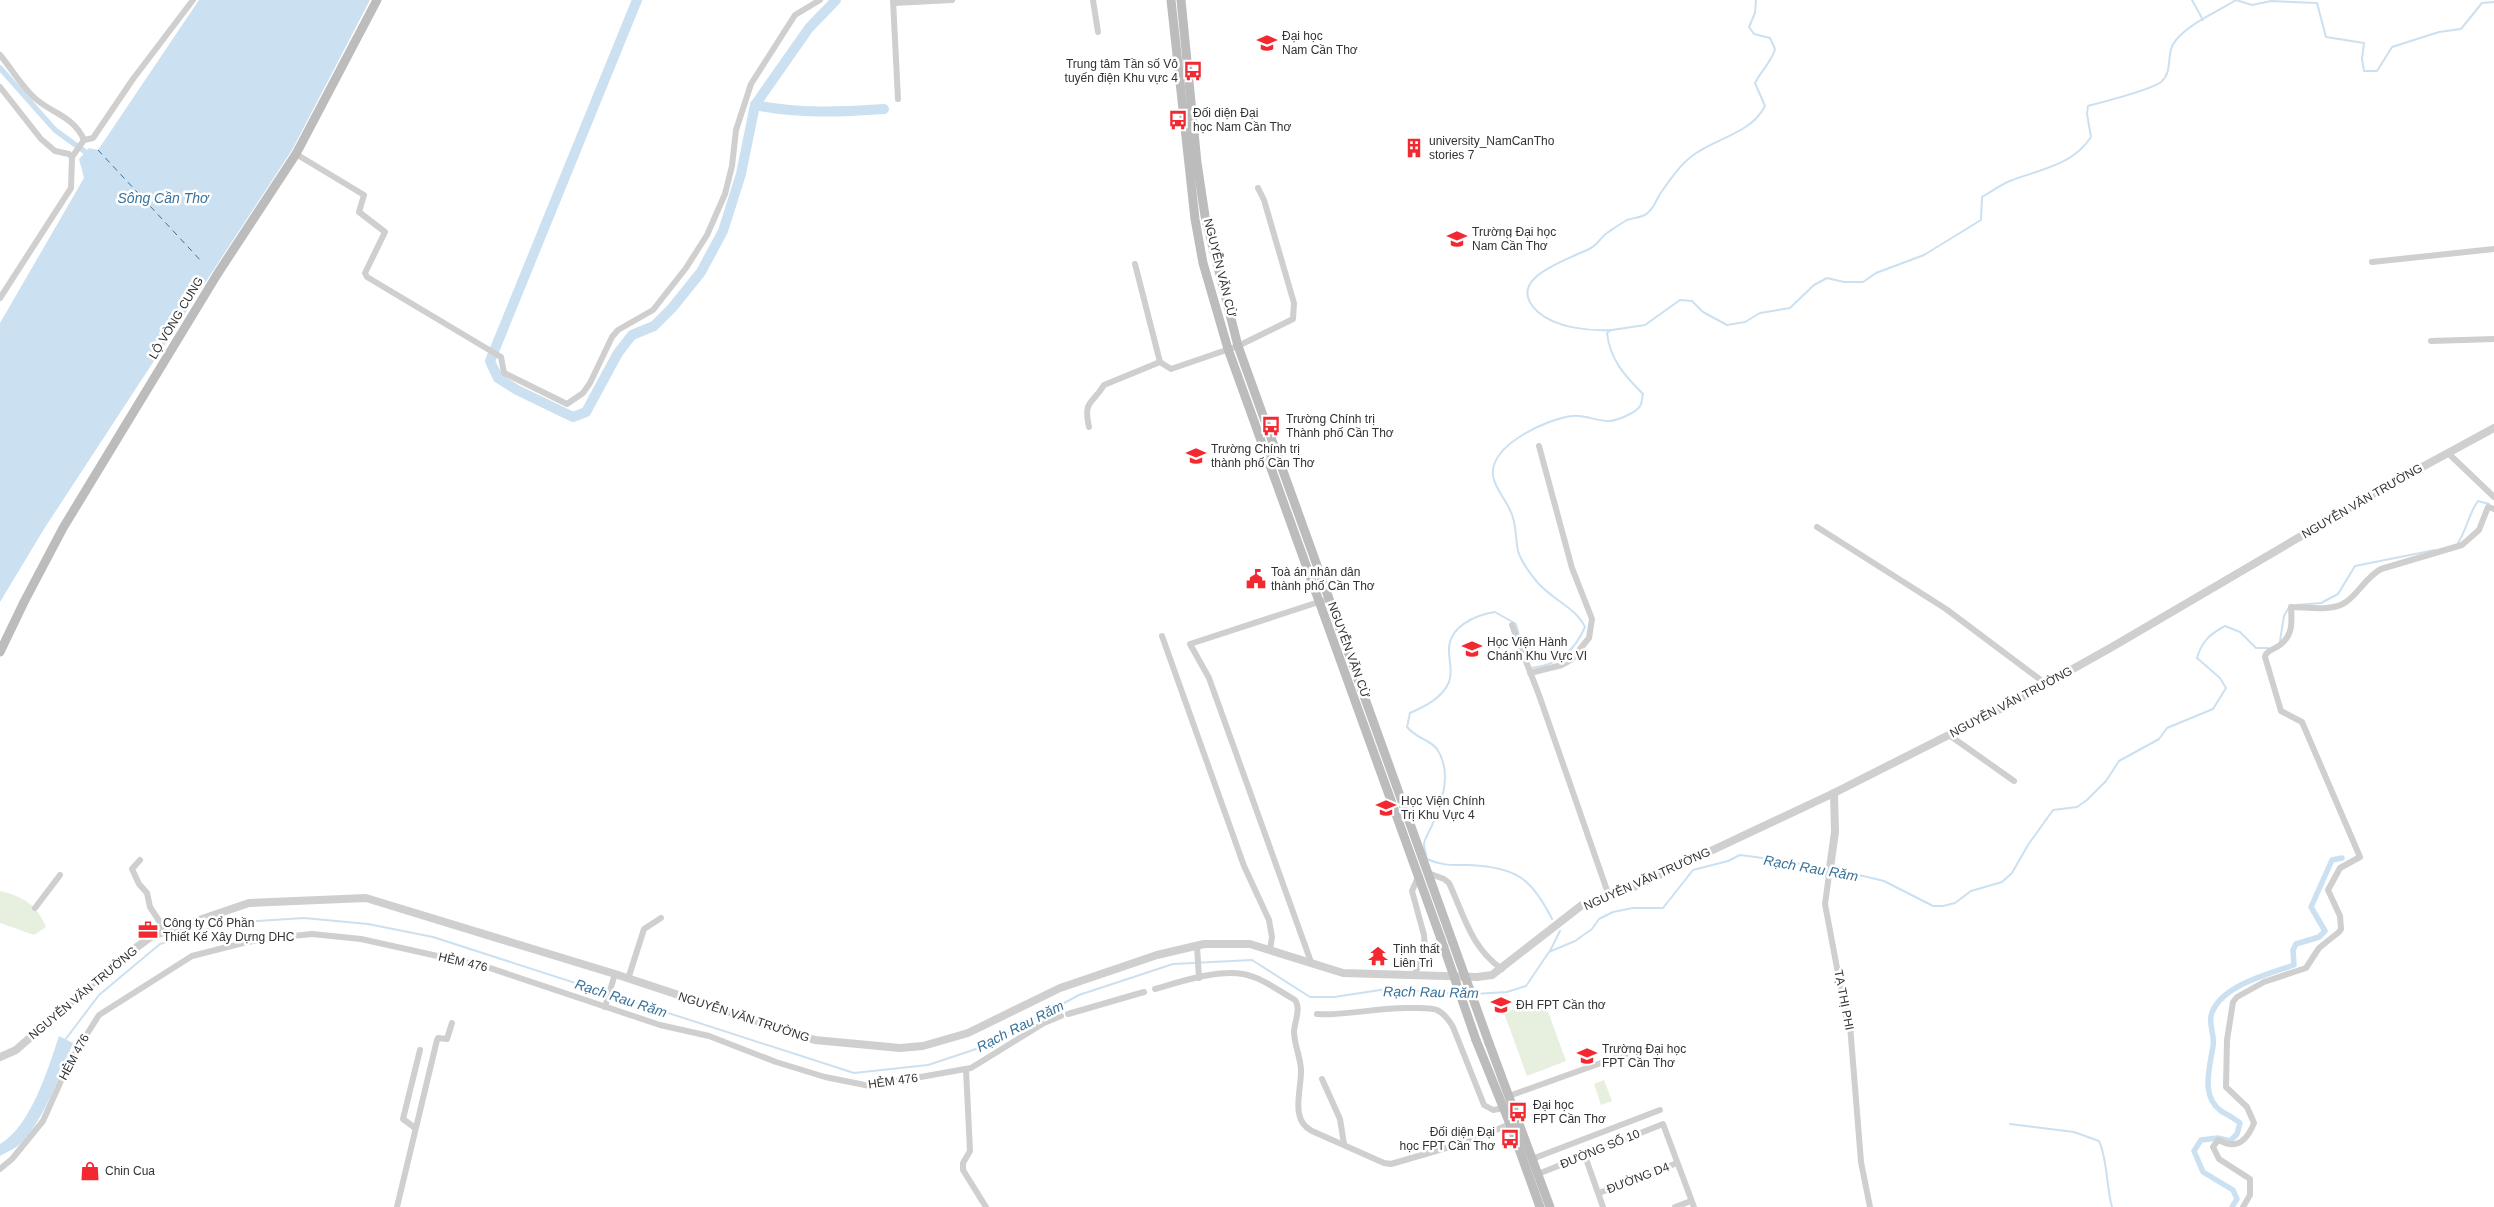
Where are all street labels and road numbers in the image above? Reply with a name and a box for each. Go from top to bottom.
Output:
street label: NGUYỄN VĂN CỪ [1201,217,1240,319]
street label: LỘ VÒNG CUNG [145,274,206,362]
street label: NGUYỄN VĂN TRƯỜNG [2299,460,2425,541]
street label: NGUYỄN VĂN CỪ [1325,600,1374,700]
street label: NGUYỄN VĂN TRƯỜNG [1947,663,2075,740]
street label: NGUYỄN VĂN TRƯỜNG [1581,844,1712,913]
street label: NGUYỄN VĂN TRƯỜNG [25,943,140,1042]
street label: HẺM 476 [437,949,489,975]
street label: TẠ THỊ PHI [1831,969,1857,1031]
street label: NGUYỄN VĂN TRƯỜNG [677,988,812,1045]
street label: HẺM 476 [55,1031,92,1082]
street label: HẺM 476 [867,1070,919,1091]
street label: ĐƯỜNG SỐ 10 [1558,1126,1642,1171]
street label: ĐƯỜNG D4 [1604,1159,1672,1196]

